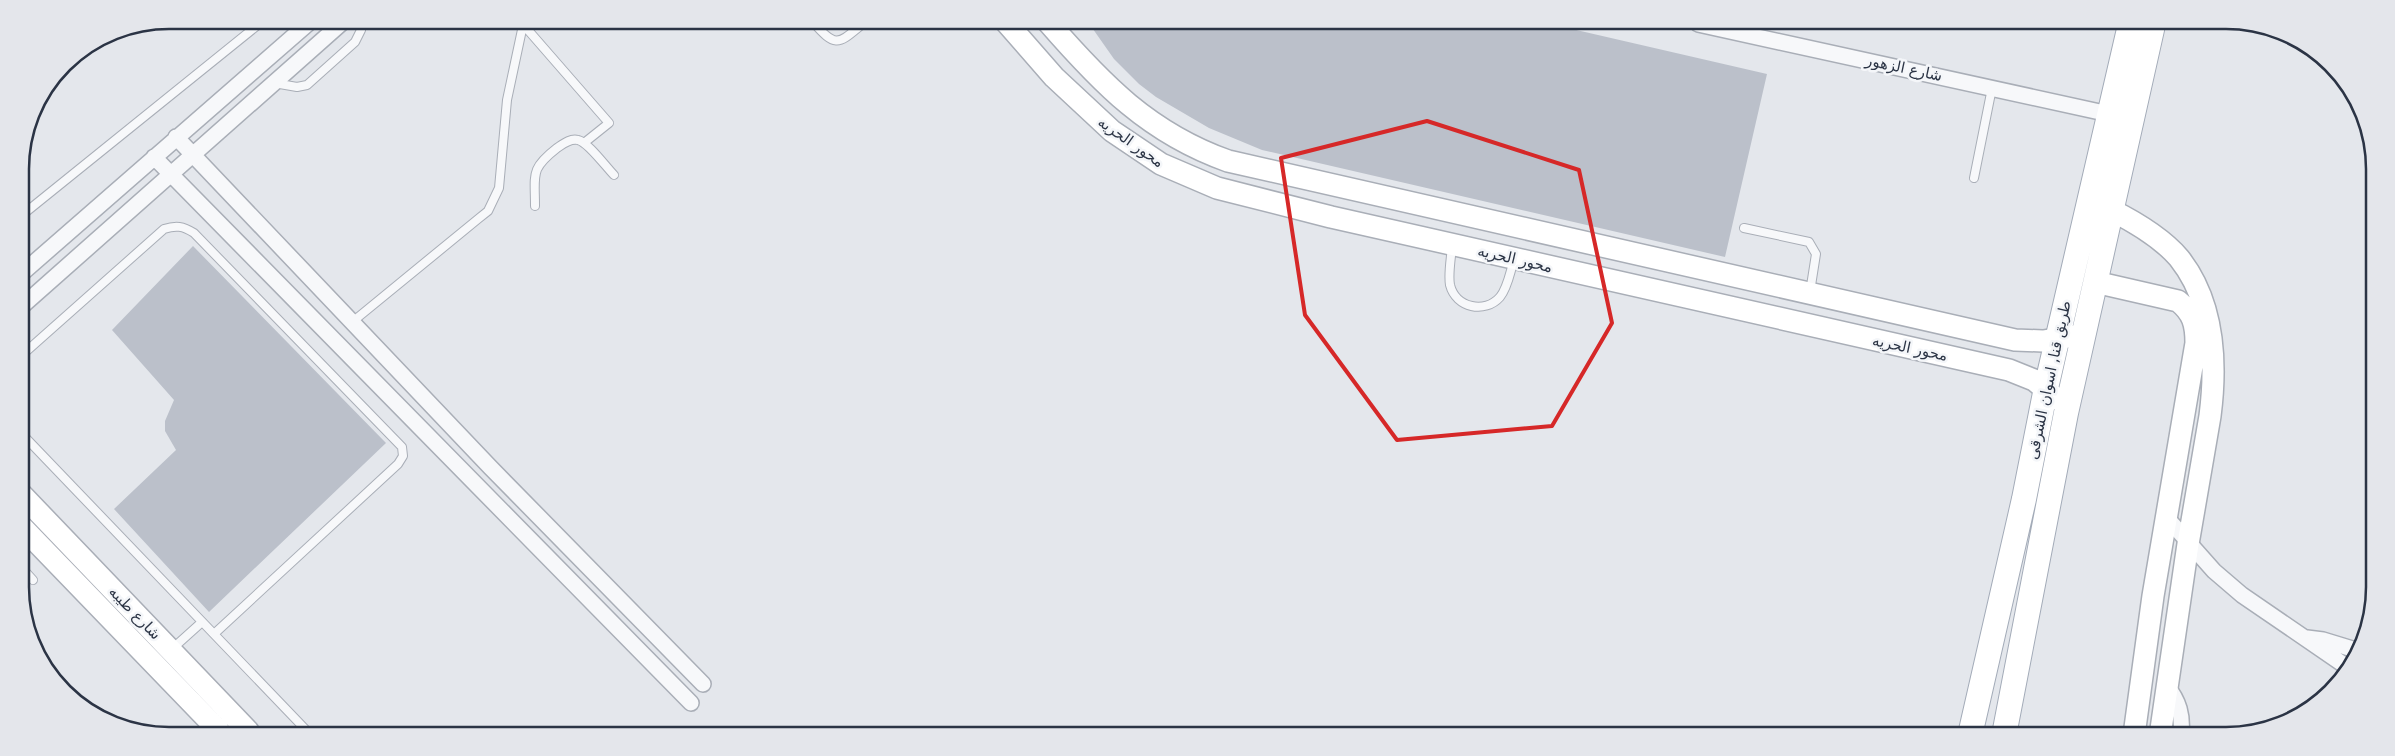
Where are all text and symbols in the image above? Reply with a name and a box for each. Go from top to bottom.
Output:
street label: شارع الزهور [1863,51,1944,85]
street label: محور الحريه [1095,113,1167,171]
street label: محور الحريه [1476,242,1554,276]
street label: طريق قنا, اسوان الشرقى [2023,299,2075,461]
street label: محور الحريه [1871,331,1949,365]
street label: شارع طيبه [105,583,165,643]

